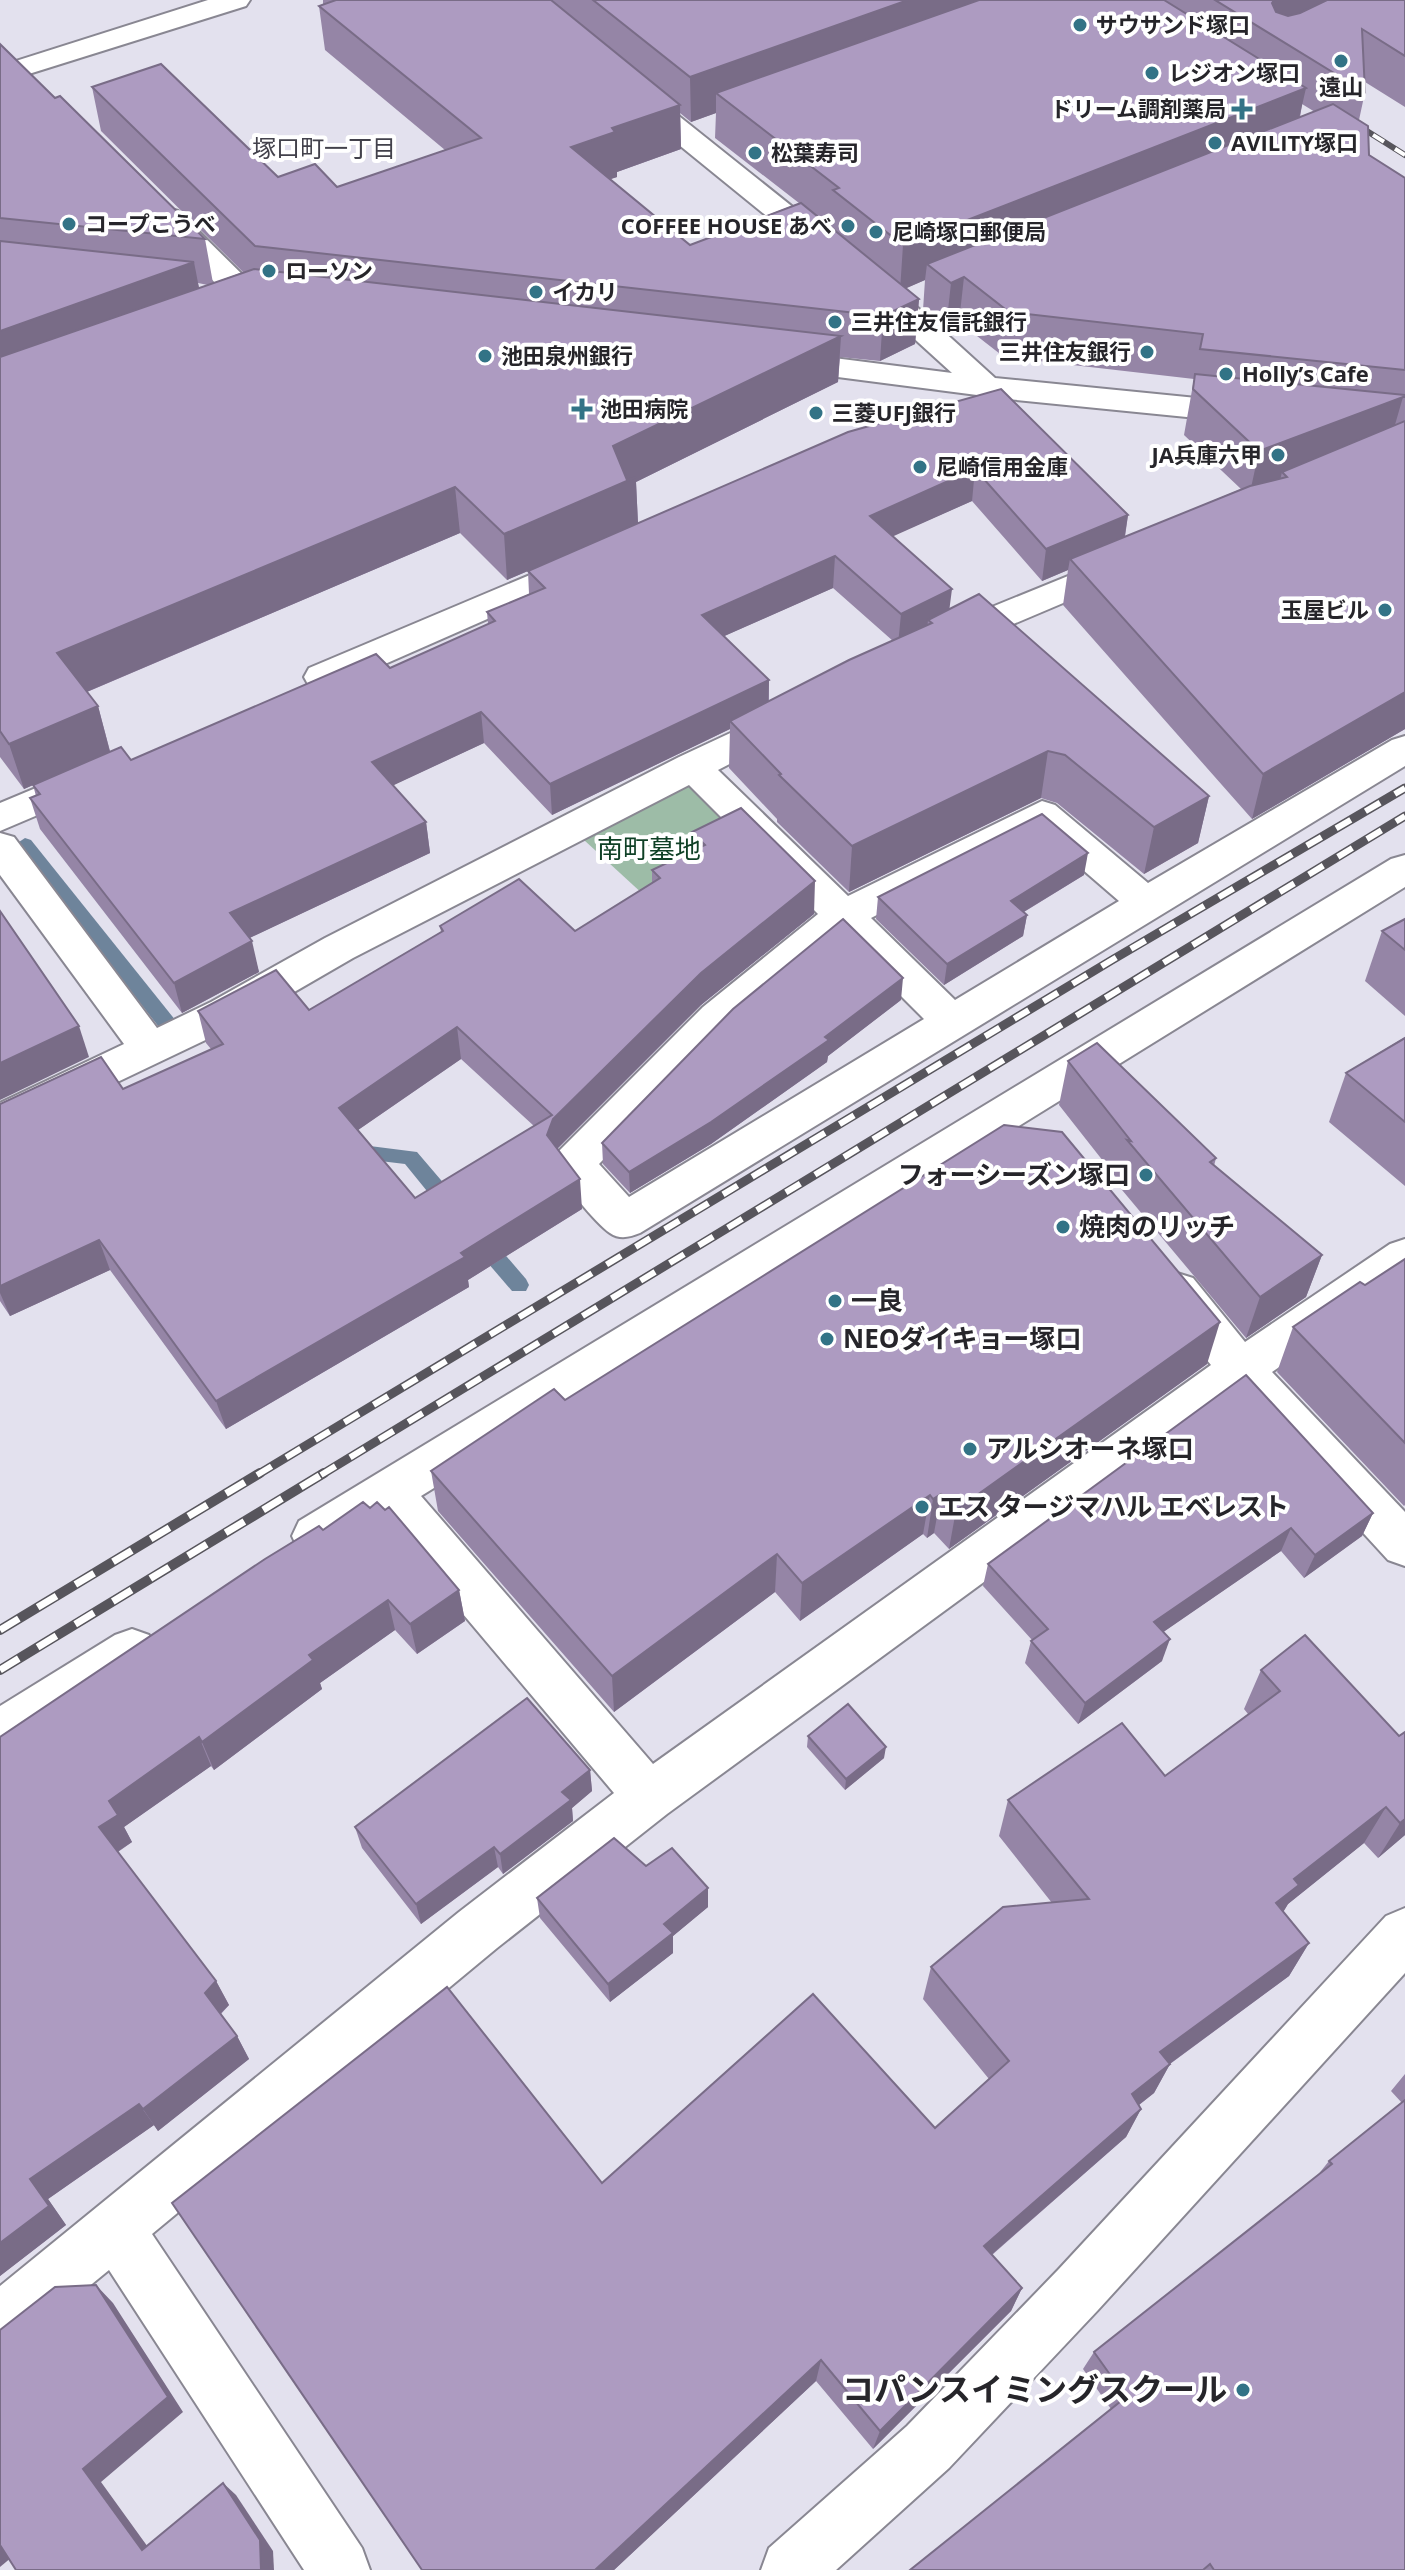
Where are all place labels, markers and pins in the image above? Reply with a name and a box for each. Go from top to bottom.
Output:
place label: サウサンド塚口 [1096,9,1250,39]
marker: サウサンド塚口 [1071,16,1089,34]
marker: 遠山 [1332,52,1350,70]
place label: レジオン塚口 [1168,57,1300,87]
marker: レジオン塚口 [1143,64,1161,82]
place label: 遠山 [1319,71,1363,101]
place label: ドリーム調剤薬局 [1051,93,1226,123]
marker: ドリーム調剤薬局 [1233,100,1251,118]
place label: AVILITY塚口 [1231,127,1358,157]
marker: AVILITY塚口 [1206,134,1224,152]
place label: 松葉寿司 [771,137,859,167]
marker: 松葉寿司 [746,144,764,162]
place label: コープこうべ [85,208,216,238]
place label: COFFEE HOUSE あべ [621,210,832,240]
marker: コープこうべ [60,215,78,233]
place label: 尼崎塚口郵便局 [892,216,1046,246]
marker: COFFEE HOUSE あべ [839,217,857,235]
marker: 尼崎塚口郵便局 [867,223,885,241]
place label: ローソン [285,255,373,285]
marker: ローソン [260,262,278,280]
place label: イカリ [552,276,618,306]
marker: イカリ [527,283,545,301]
place label: 三井住友信託銀行 [851,306,1027,336]
marker: 三井住友信託銀行 [826,313,844,331]
place label: 三井住友銀行 [999,336,1131,366]
place label: 池田泉州銀行 [501,340,633,370]
marker: 三井住友銀行 [1138,343,1156,361]
marker: 池田泉州銀行 [476,347,494,365]
place label: Holly’s Cafe [1242,358,1369,388]
marker: Holly’s Cafe [1217,365,1235,383]
place label: 池田病院 [600,393,688,423]
place label: 三菱UFJ銀行 [832,397,956,427]
marker: 池田病院 [571,398,593,420]
marker: 三菱UFJ銀行 [807,404,825,422]
place label: JA兵庫六甲 [1150,439,1262,469]
marker: JA兵庫六甲 [1269,446,1287,464]
place label: 尼崎信用金庫 [936,451,1068,481]
marker: 尼崎信用金庫 [911,458,929,476]
place label: 玉屋ビル [1281,594,1369,624]
marker: 玉屋ビル [1376,601,1394,619]
place label: フォーシーズン塚口 [898,1156,1130,1192]
marker: フォーシーズン塚口 [1137,1166,1155,1184]
place label: 焼肉のリッチ [1079,1208,1235,1244]
marker: 焼肉のリッチ [1054,1218,1072,1236]
place label: 一良 [851,1282,903,1318]
marker: 一良 [826,1292,844,1310]
place label: NEOダイキョー塚口 [843,1320,1081,1356]
marker: NEOダイキョー塚口 [818,1330,836,1348]
place label: アルシオーネ塚口 [986,1430,1194,1466]
marker: アルシオーネ塚口 [961,1440,979,1458]
place label: エス タージマハル エベレスト [938,1488,1289,1524]
marker: エス タージマハル エベレスト [913,1498,931,1516]
place label: コパンスイミングスクール [842,2367,1227,2410]
marker: コパンスイミングスクール [1234,2381,1252,2399]

